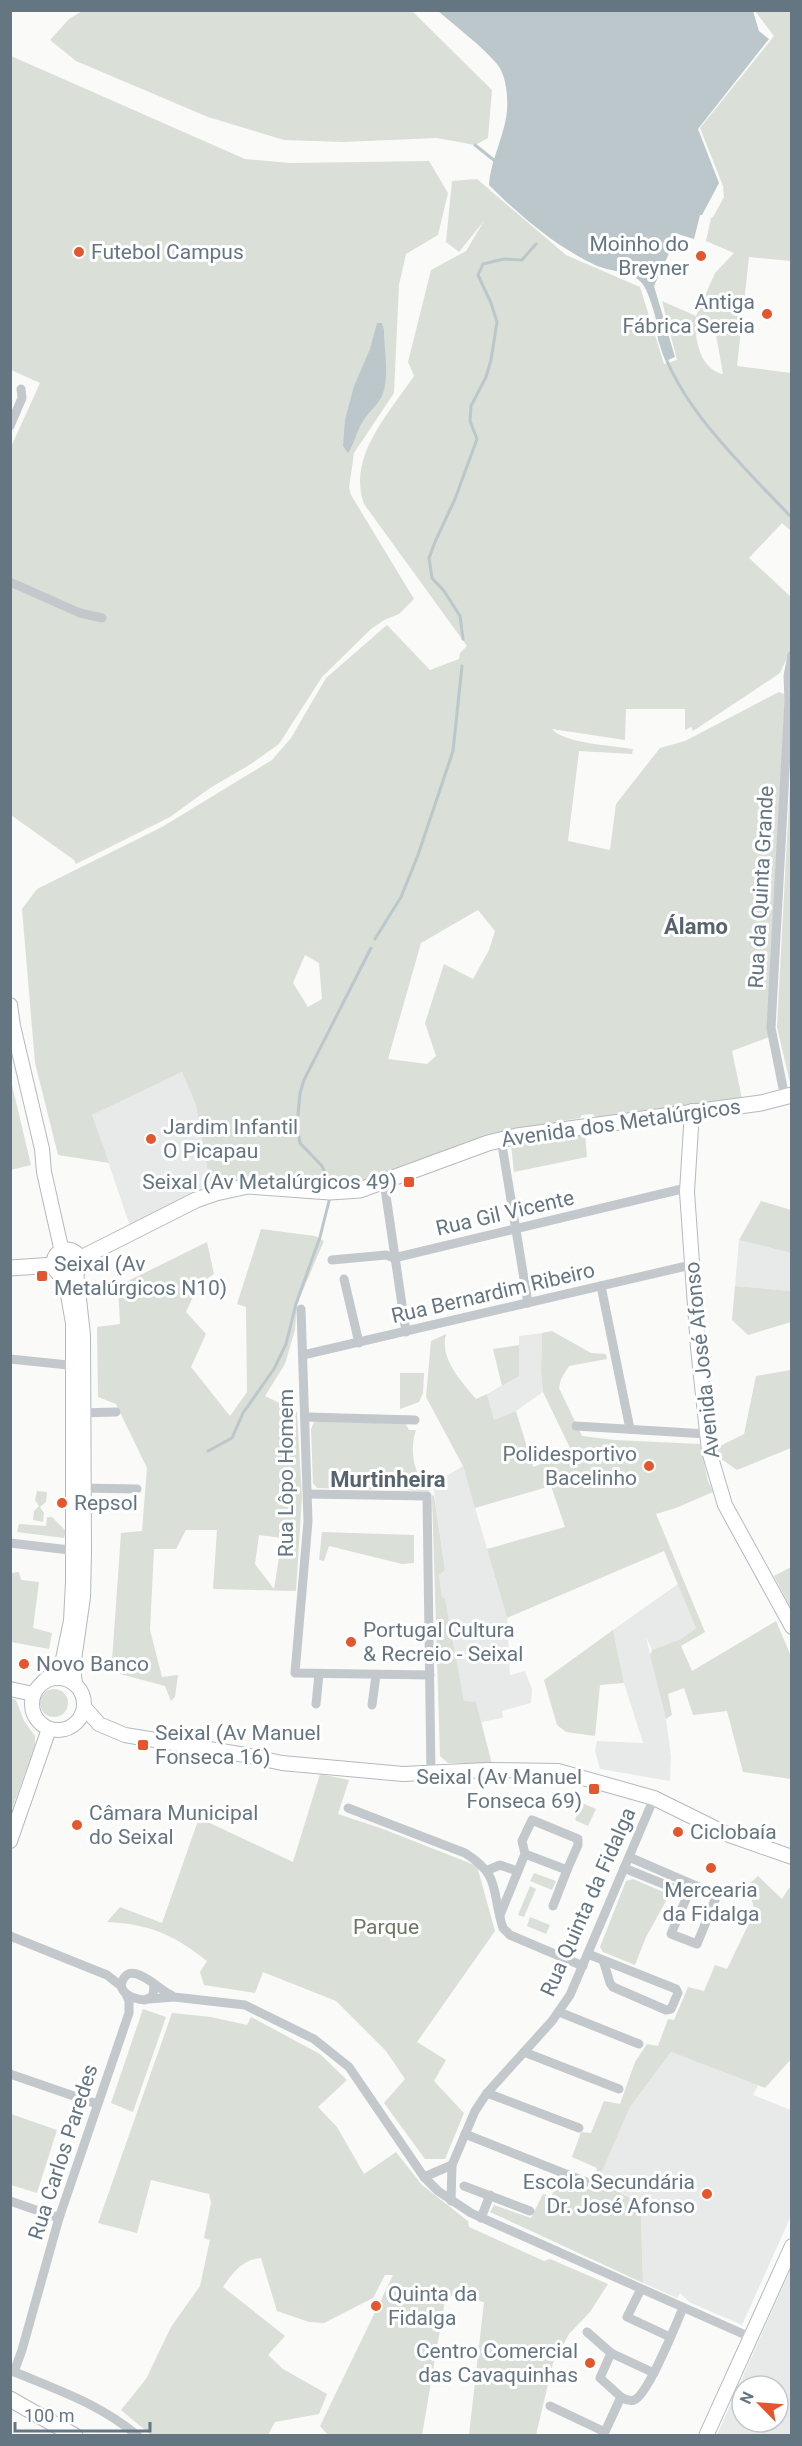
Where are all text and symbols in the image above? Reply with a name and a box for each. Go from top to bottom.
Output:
place label: Moinho do Breyner [589,232,689,280]
place label: Futebol Campus [91,240,244,264]
marker: Futebol Campus [72,245,86,259]
marker: Moinho do Breyner [694,249,708,263]
place label: Antiga Fábrica Sereia [622,290,755,338]
marker: Antiga Fábrica Sereia [760,307,774,321]
street label: Rua da Quinta Grande [744,785,778,989]
district label: Álamo [664,914,728,939]
street label: Avenida dos Metalúrgicos [500,1094,742,1152]
place label: Jardim Infantil O Picapau [163,1115,298,1163]
marker: Jardim Infantil O Picapau [144,1132,158,1146]
place label: Seixal (Av Metalúrgicos 49) [142,1170,397,1194]
marker: Seixal (Av Metalúrgicos 49) [402,1175,416,1189]
street label: Rua Gil Vicente [434,1185,576,1241]
place label: Seixal (Av Metalúrgicos N10) [54,1252,227,1300]
street label: Rua Bernardim Ribeiro [389,1258,597,1328]
street label: Avenida José Afonso [680,1260,724,1460]
marker: Seixal (Av Metalúrgicos N10) [35,1269,49,1283]
street label: Rua Lôpo Homem [274,1389,298,1557]
place label: Polidesportivo Bacelinho [503,1442,637,1490]
marker: Polidesportivo Bacelinho [642,1459,656,1473]
district label: Murtinheira [330,1467,446,1492]
place label: Repsol [74,1491,138,1515]
marker: Repsol [55,1496,69,1510]
place label: Portugal Cultura & Recreio - Seixal [363,1618,523,1666]
marker: Portugal Cultura & Recreio - Seixal [344,1635,358,1649]
place label: Novo Banco [36,1652,149,1676]
marker: Novo Banco [17,1657,31,1671]
place label: Seixal (Av Manuel Fonseca 16) [155,1721,321,1769]
marker: Seixal (Av Manuel Fonseca 16) [136,1738,150,1752]
place label: Seixal (Av Manuel Fonseca 69) [416,1765,582,1813]
marker: Seixal (Av Manuel Fonseca 69) [587,1782,601,1796]
place label: Câmara Municipal do Seixal [89,1801,258,1849]
street label: Rua Quinta da Fidalga [536,1804,640,2000]
marker: Câmara Municipal do Seixal [70,1818,84,1832]
place label: Ciclobaía [690,1820,777,1844]
marker: Ciclobaía [671,1825,685,1839]
marker: Mercearia da Fidalga [704,1861,718,1875]
place label: Mercearia da Fidalga [663,1878,759,1926]
park label: Parque [353,1915,419,1939]
street label: Rua Carlos Paredes [23,2061,103,2243]
place label: Escola Secundária Dr. José Afonso [523,2170,695,2218]
marker: Escola Secundária Dr. José Afonso [700,2187,714,2201]
place label: Quinta da Fidalga [388,2282,478,2330]
marker: Quinta da Fidalga [369,2299,383,2313]
place label: Centro Comercial das Cavaquinhas [416,2339,578,2387]
marker: Centro Comercial das Cavaquinhas [583,2356,597,2370]
north arrow [730,2374,790,2434]
text: N [736,2389,758,2407]
scale bar [15,2395,150,2433]
text: 100 m [24,2405,75,2426]

